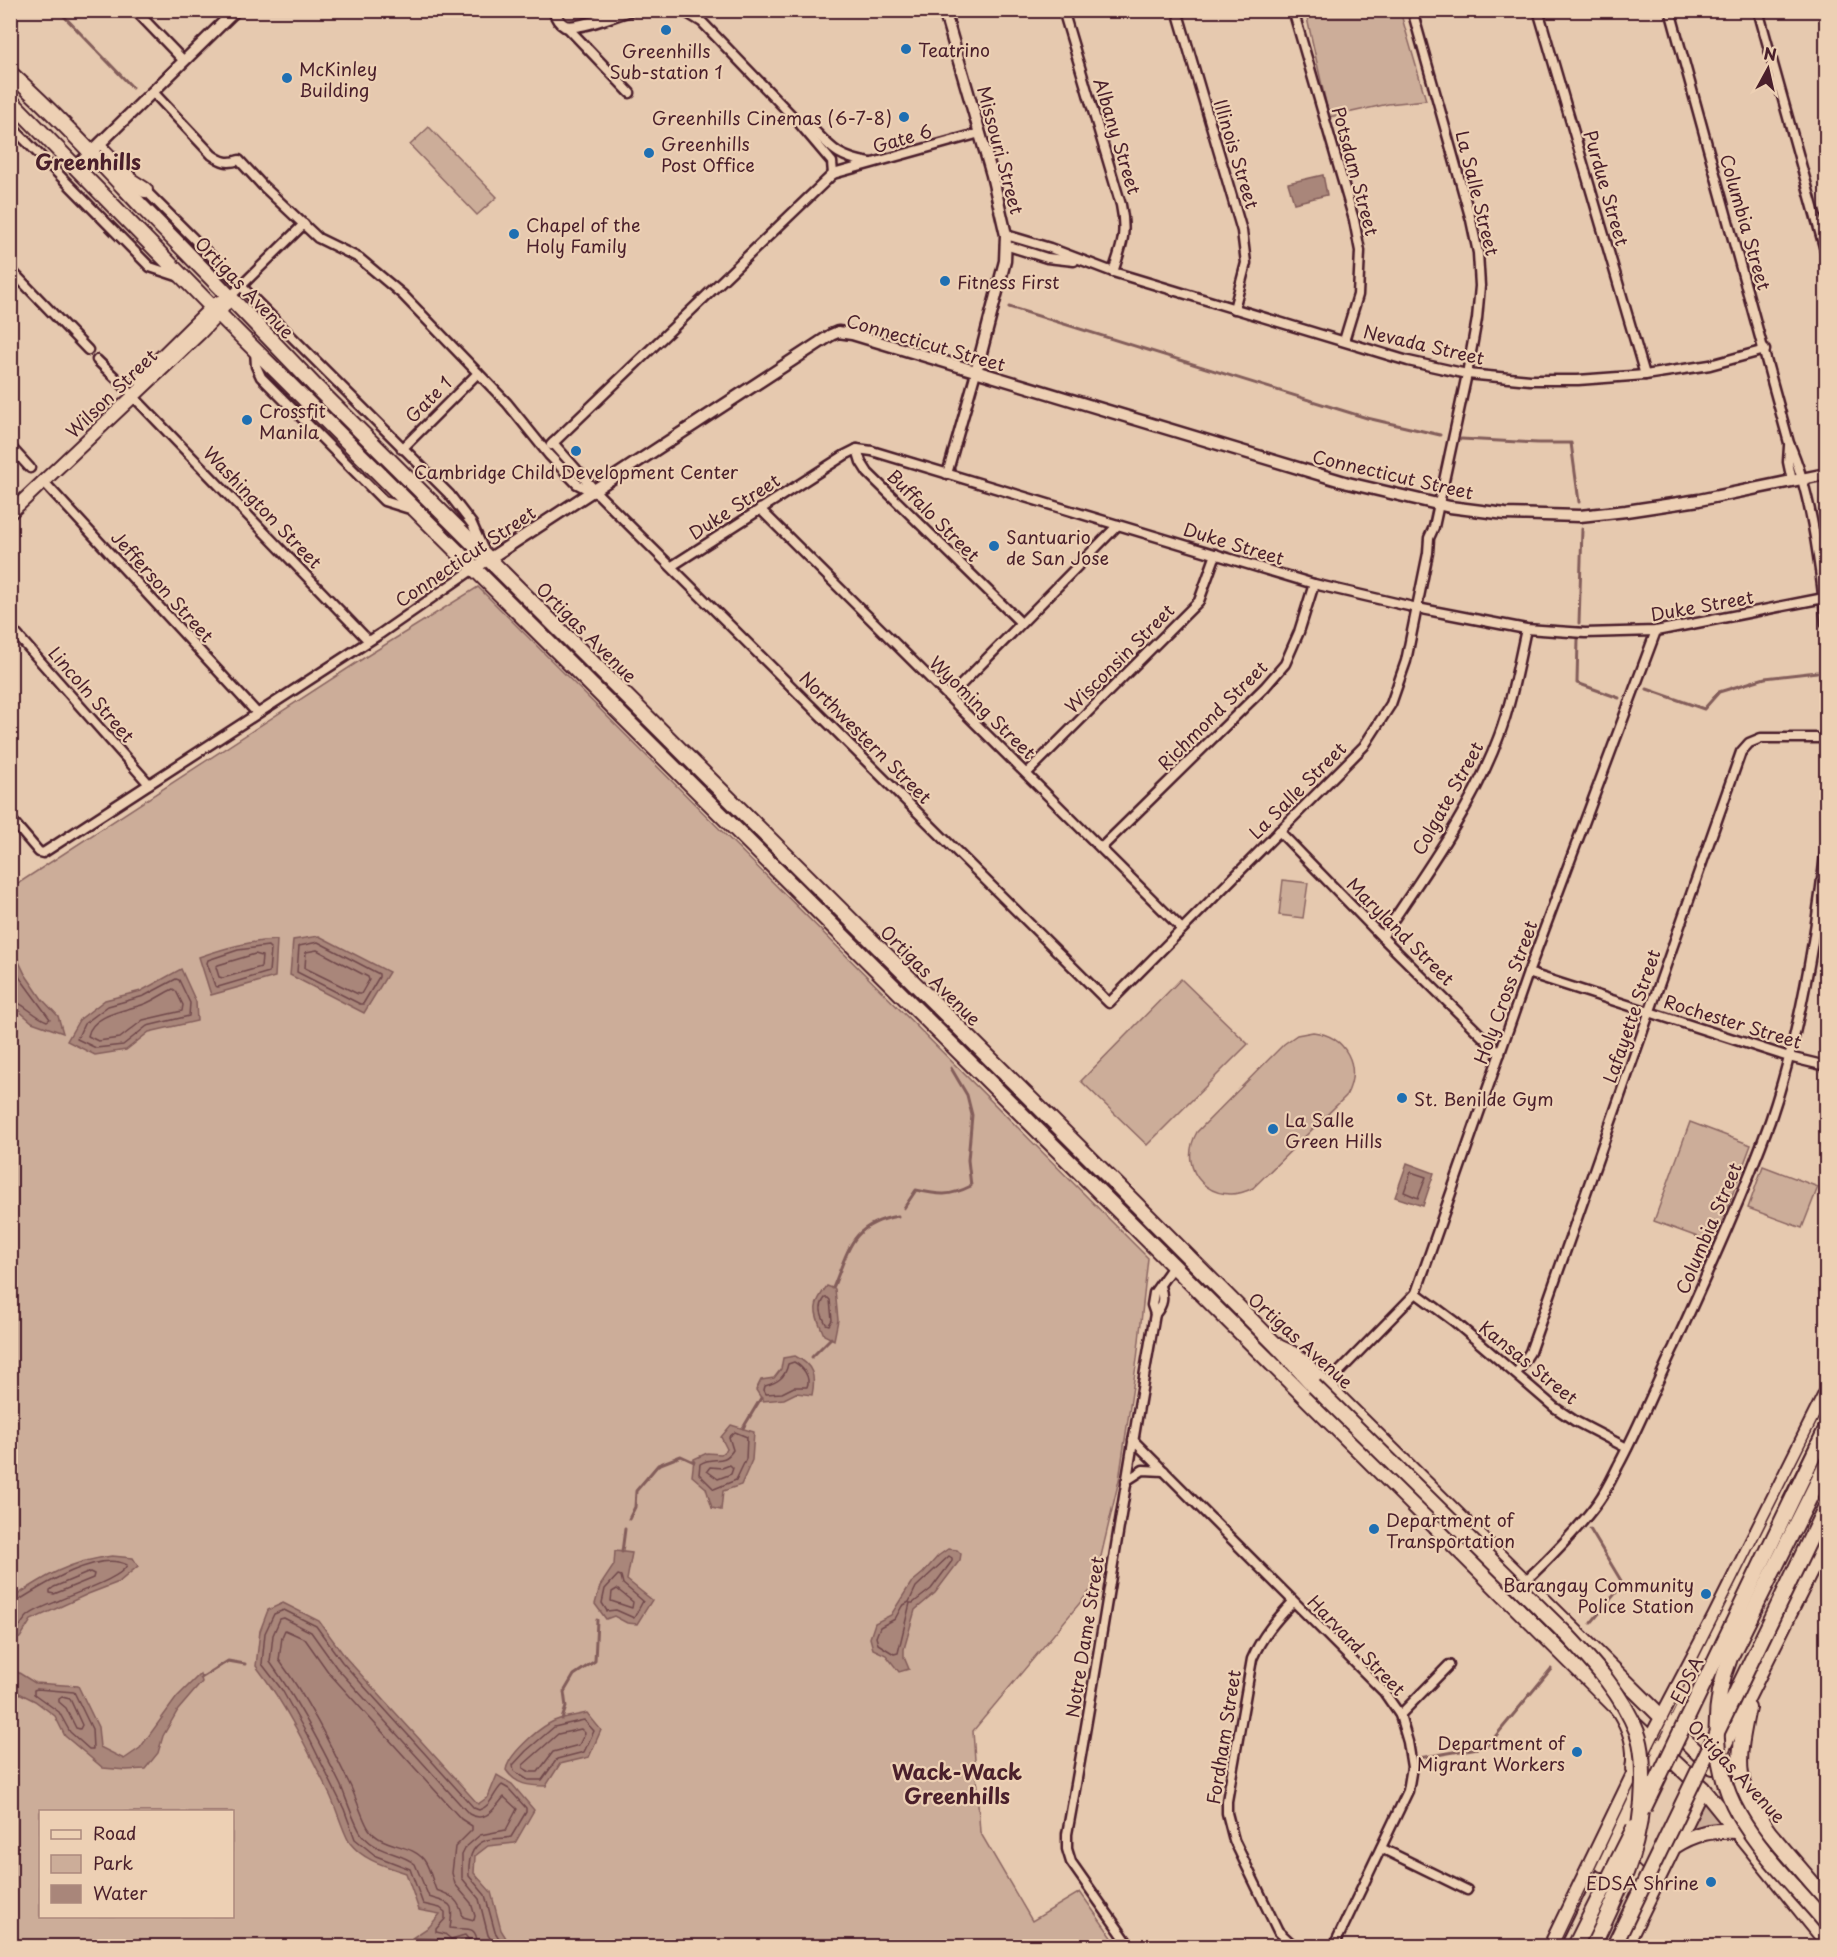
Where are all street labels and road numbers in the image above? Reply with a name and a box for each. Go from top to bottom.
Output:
street label: Albany Street [1087,74,1149,198]
street label: Missouri Street [971,83,1031,217]
street label: Illinois Street [1208,96,1266,212]
street label: Potsdam Street [1326,103,1386,239]
street label: Gate 6 [869,117,935,159]
street label: Purdue Street [1578,127,1636,249]
street label: La Salle Street [1449,128,1507,258]
street label: Columbia Street [1714,151,1778,293]
street label: Ortigas Avenue [189,230,301,344]
street label: Connecticut Street [843,306,1009,378]
street label: Nevada Street [1361,317,1487,371]
street label: Wilson Street [59,342,163,444]
street label: Gate 1 [399,370,457,428]
street label: Washington Street [197,440,329,574]
street label: Connecticut Street [1310,442,1476,506]
street label: Buffalo Street [882,463,986,567]
street label: Duke Street [683,466,785,546]
street label: Connecticut Street [389,499,541,613]
street label: Duke Street [1180,515,1288,571]
street label: Jefferson Street [105,524,221,648]
street label: Ortigas Avenue [530,575,644,689]
street label: Duke Street [1648,583,1756,627]
street label: Wisconsin Street [1058,597,1180,719]
street label: Lincoln Street [43,640,141,748]
street label: Wyoming Street [924,649,1042,765]
street label: Richmond Street [1151,654,1273,776]
street label: Northwestern Street [794,665,938,809]
street label: La Salle Street [1242,735,1352,845]
street label: Colgate Street [1405,736,1489,860]
street label: Maryland Street [1341,871,1461,991]
street label: Holy Cross Street [1466,916,1544,1068]
street label: Ortigas Avenue [874,918,988,1032]
street label: Lafayette Street [1595,945,1667,1087]
street label: Rochester Street [1661,987,1805,1055]
street label: Columbia Street [1668,1158,1748,1298]
street label: Ortigas Avenue [1243,1286,1360,1395]
street label: Kansas Street [1474,1314,1584,1410]
street label: Notre Dame Street [1058,1554,1110,1720]
street label: Harvard Street [1302,1588,1412,1702]
street label: EDSA [1663,1652,1709,1708]
street label: Fordham Street [1199,1668,1247,1806]
street label: Ortigas Avenue [1682,1713,1792,1829]

